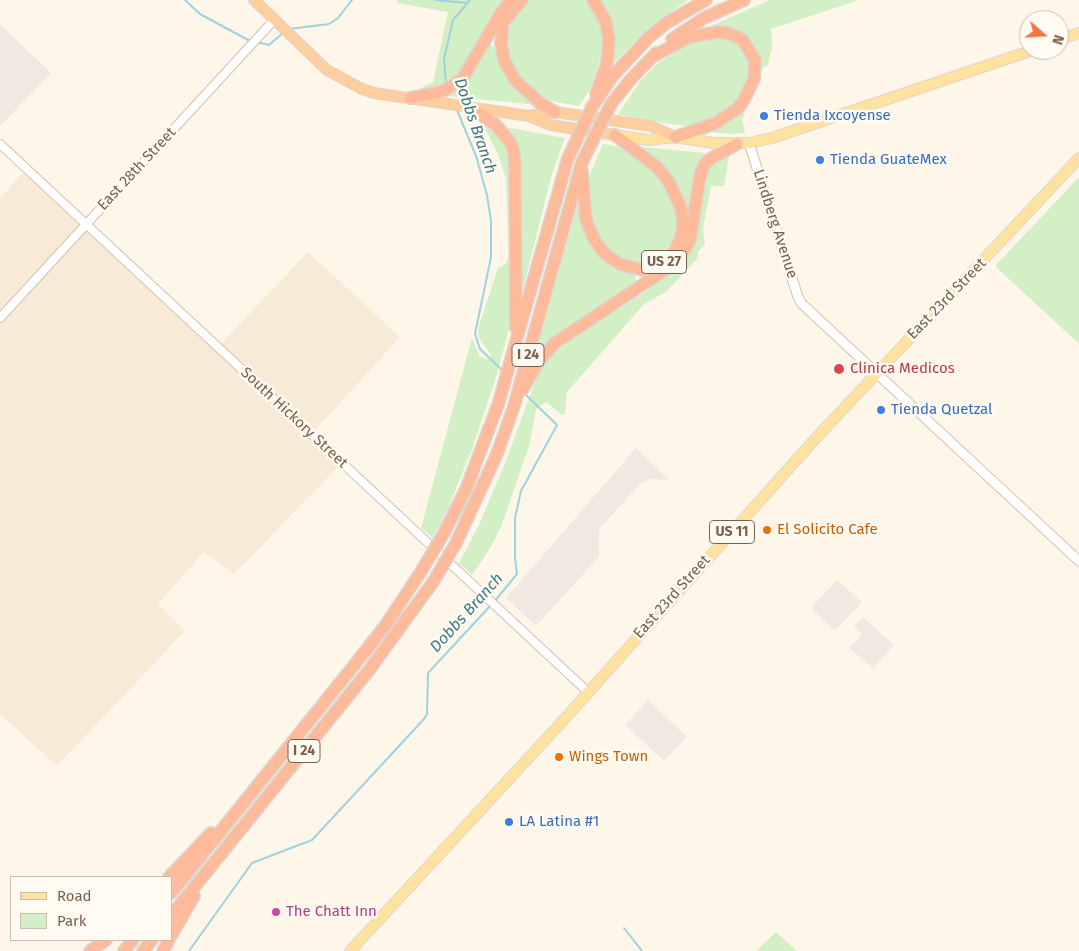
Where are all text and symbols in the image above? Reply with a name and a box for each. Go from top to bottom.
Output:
north arrow [1019,10,1069,60]
text: N [1048,33,1067,47]
water label: Dobbs Branch [450,76,500,176]
place label: Tienda Ixcoyense [774,107,891,125]
marker: Tienda Ixcoyense [758,110,770,122]
street label: East 28th Street [94,124,180,214]
place label: Tienda GuateMex [830,151,947,169]
marker: Tienda GuateMex [814,154,826,166]
street label: Lindberg Avenue [749,167,801,281]
road number: US 27 [642,250,686,274]
street label: East 23rd Street [904,255,990,343]
road number: I 24 [512,344,544,366]
place label: Clinica Medicos [850,360,955,378]
marker: Clinica Medicos [832,362,846,376]
street label: South Hickory Street [237,364,351,472]
place label: Tienda Quetzal [891,401,992,419]
marker: Tienda Quetzal [875,404,887,416]
road number: US 11 [710,520,754,544]
place label: El Solicito Cafe [777,521,878,539]
marker: El Solicito Cafe [761,524,773,536]
street label: East 23rd Street [630,552,714,642]
water label: Dobbs Branch [426,569,508,657]
road number: I 24 [288,739,320,762]
place label: Wings Town [569,748,648,766]
marker: Wings Town [553,751,565,763]
place label: LA Latina #1 [519,813,599,831]
marker: LA Latina #1 [503,816,515,828]
legend [10,876,172,941]
text: Road [57,887,92,905]
place label: The Chatt Inn [286,903,377,921]
marker: The Chatt Inn [270,906,282,918]
text: Park [57,912,87,930]

